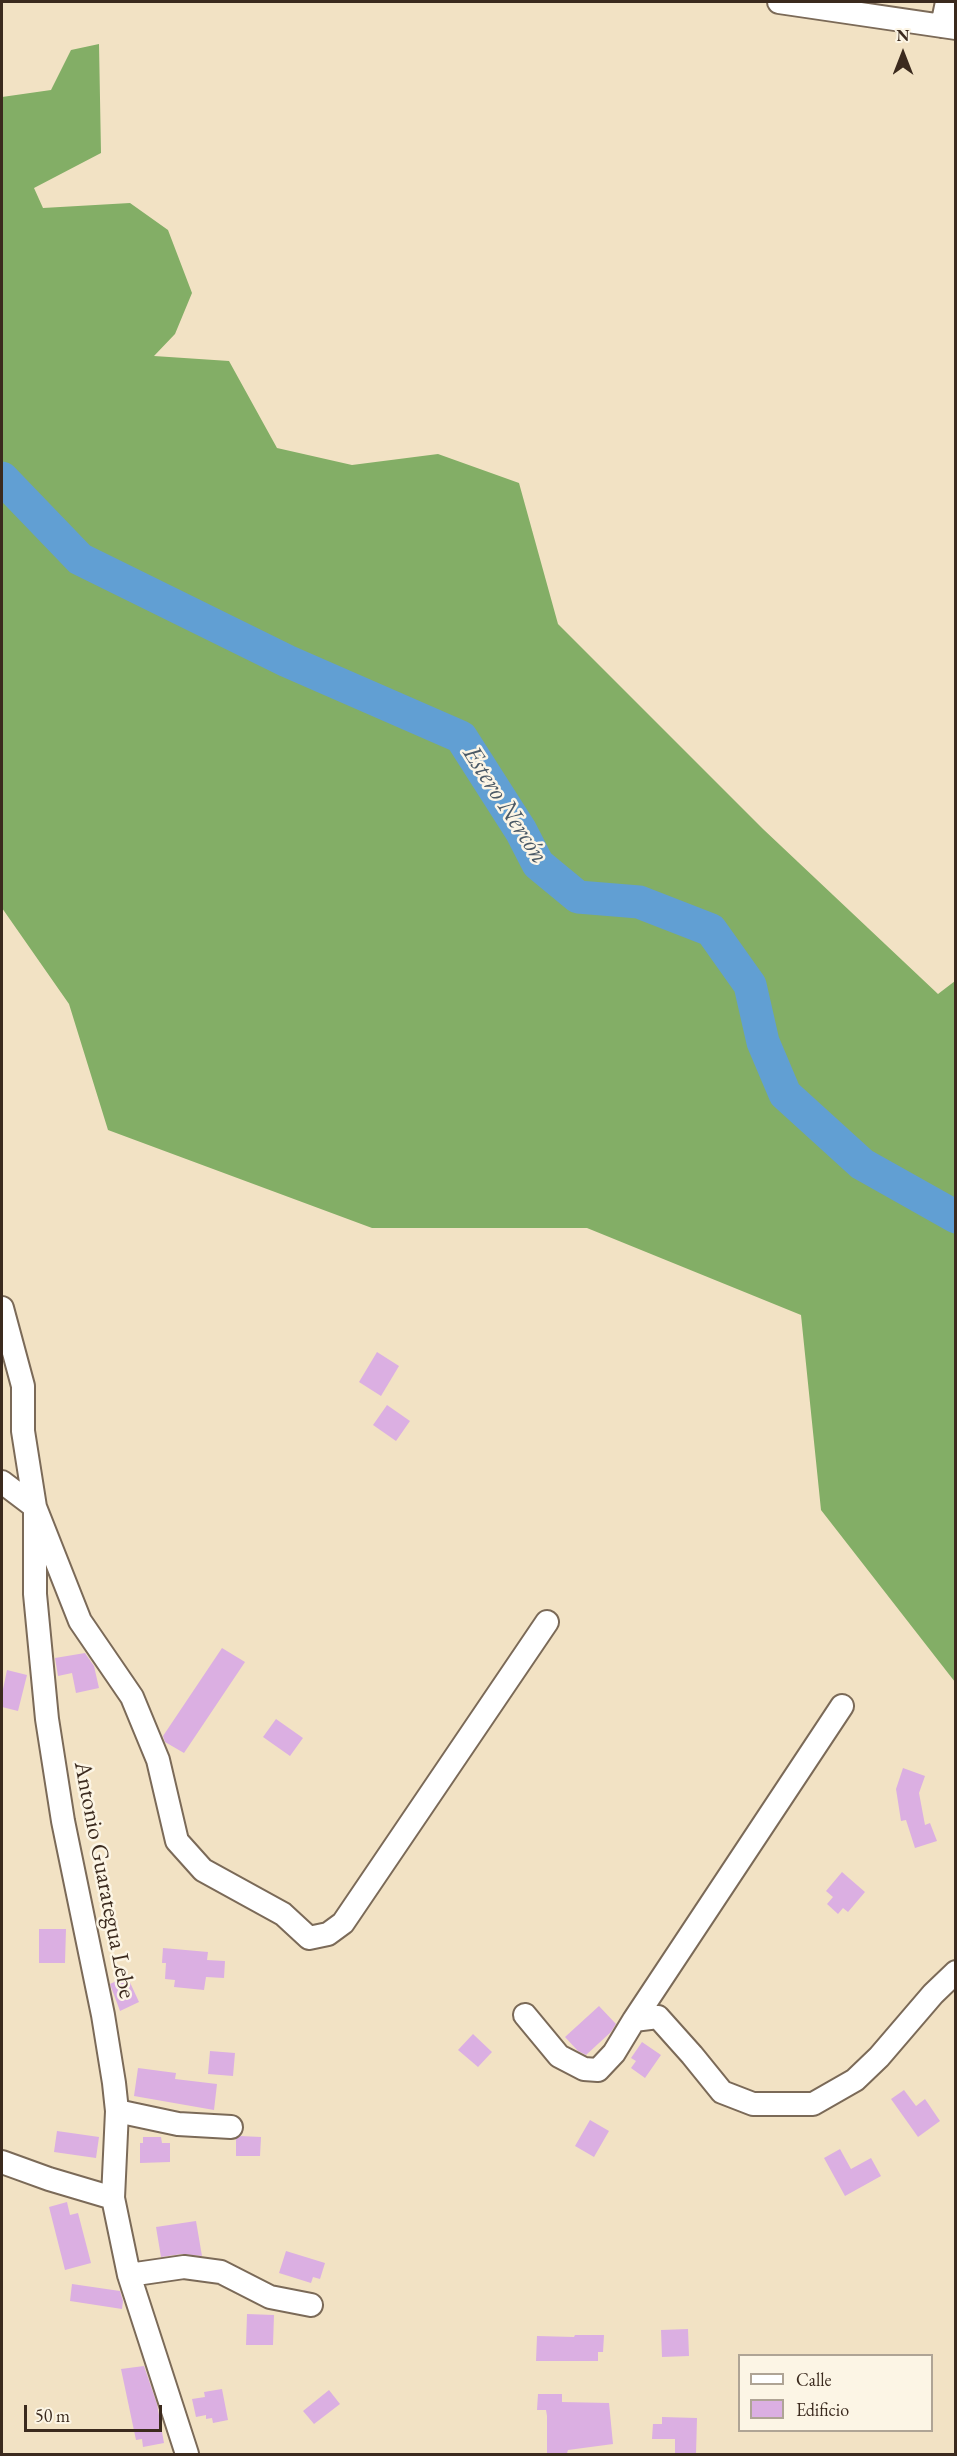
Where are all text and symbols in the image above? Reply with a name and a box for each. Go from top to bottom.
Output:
north arrow [873,24,933,84]
text: N [897,25,909,46]
water label: Estero Nercón [456,740,554,870]
street label: Antonio Guarategua Lebe [67,1759,141,2001]
legend [738,2354,933,2432]
text: Calle [796,2368,832,2391]
scale bar [27,2393,165,2431]
text: Edificio [796,2398,849,2421]
text: 50 m [35,2404,70,2427]

